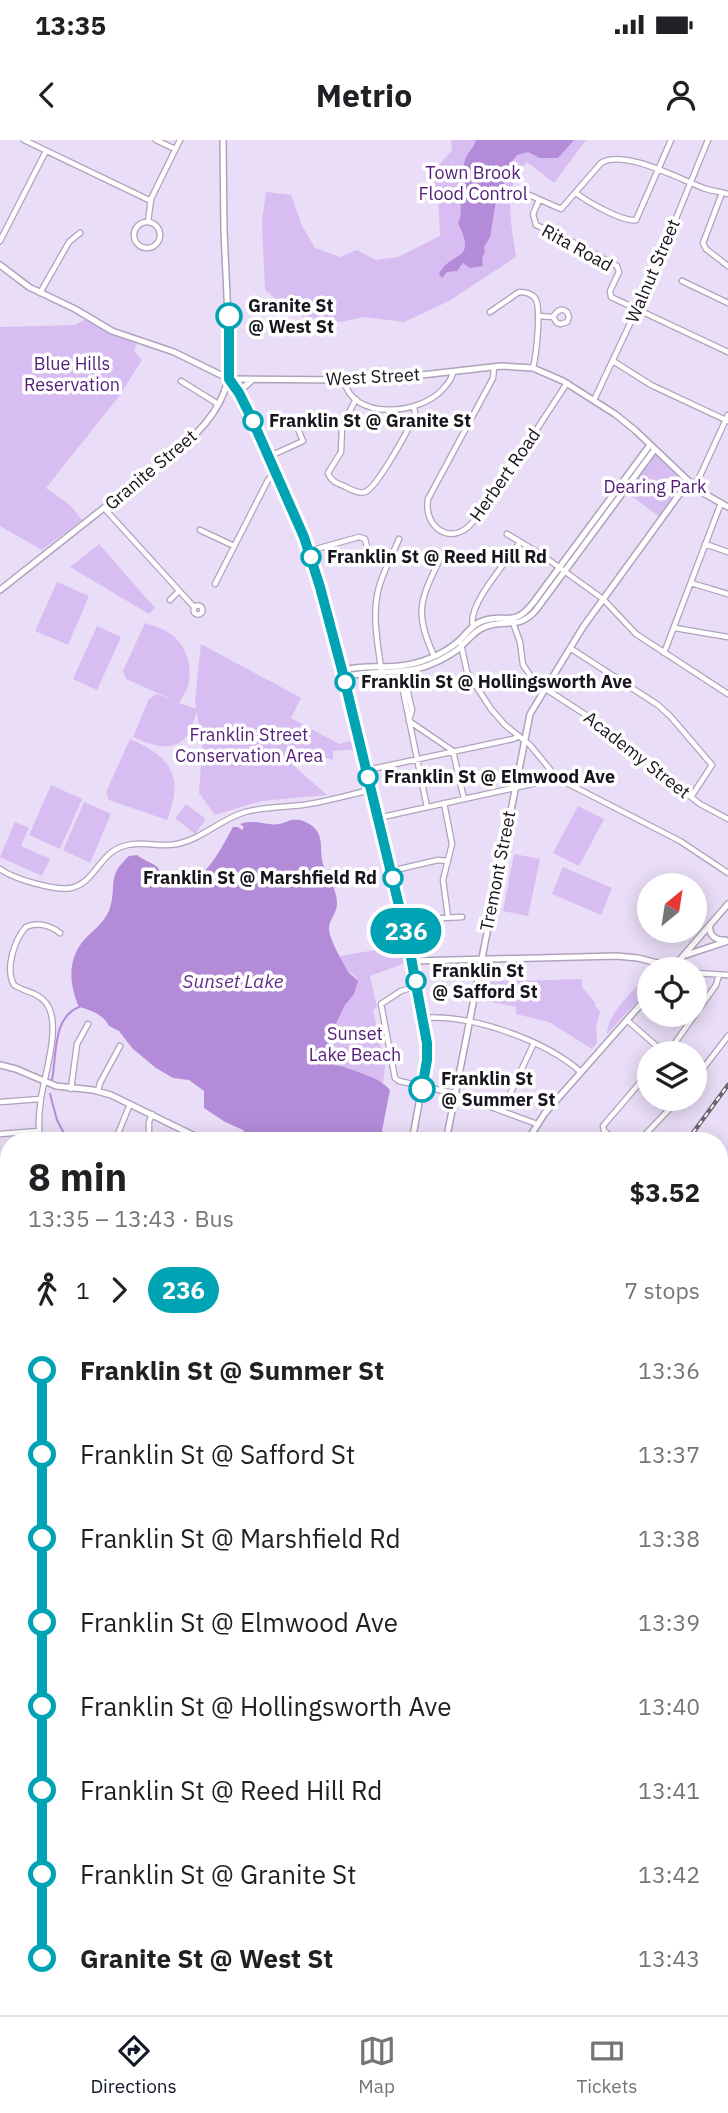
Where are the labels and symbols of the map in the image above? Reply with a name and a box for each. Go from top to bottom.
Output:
park label: Town Brook Flood Control [418,161,528,205]
street label: Walnut Street [620,215,685,326]
street label: Rita Road [538,219,617,276]
place label: Granite St @ West St [248,294,334,338]
marker: Granite St @ West St [216,303,242,329]
park label: Blue Hills Reservation [24,352,120,396]
street label: West Street [325,363,421,390]
place label: Franklin St @ Granite St [269,409,471,432]
marker: Franklin St @ Granite St [243,411,263,431]
street label: Granite Street [100,424,201,515]
street label: Herbert Road [464,424,545,526]
park label: Dearing Park [603,475,707,498]
place label: Franklin St @ Reed Hill Rd [327,545,547,568]
marker: Franklin St @ Reed Hill Rd [301,547,321,567]
place label: Franklin St @ Hollingsworth Ave [361,670,632,693]
marker: Franklin St @ Hollingsworth Ave [335,672,355,692]
street label: Academy Street [580,706,695,803]
park label: Franklin Street Conservation Area [175,723,323,767]
place label: Franklin St @ Elmwood Ave [384,765,615,788]
marker: Franklin St @ Elmwood Ave [358,767,378,787]
street label: Tremont Street [475,809,520,933]
place label: Franklin St @ Marshfield Rd [143,866,377,889]
marker: Franklin St @ Marshfield Rd [383,868,403,888]
north arrow [637,873,707,943]
line badge: 236 [366,908,446,954]
place label: Franklin St @ Safford St [432,959,538,1003]
water label: Sunset Lake [183,969,284,993]
marker: Franklin St @ Safford St [406,971,426,991]
park label: Sunset Lake Beach [309,1022,401,1066]
place label: Franklin St @ Summer St [441,1067,555,1111]
marker: Franklin St @ Summer St [409,1076,435,1102]

